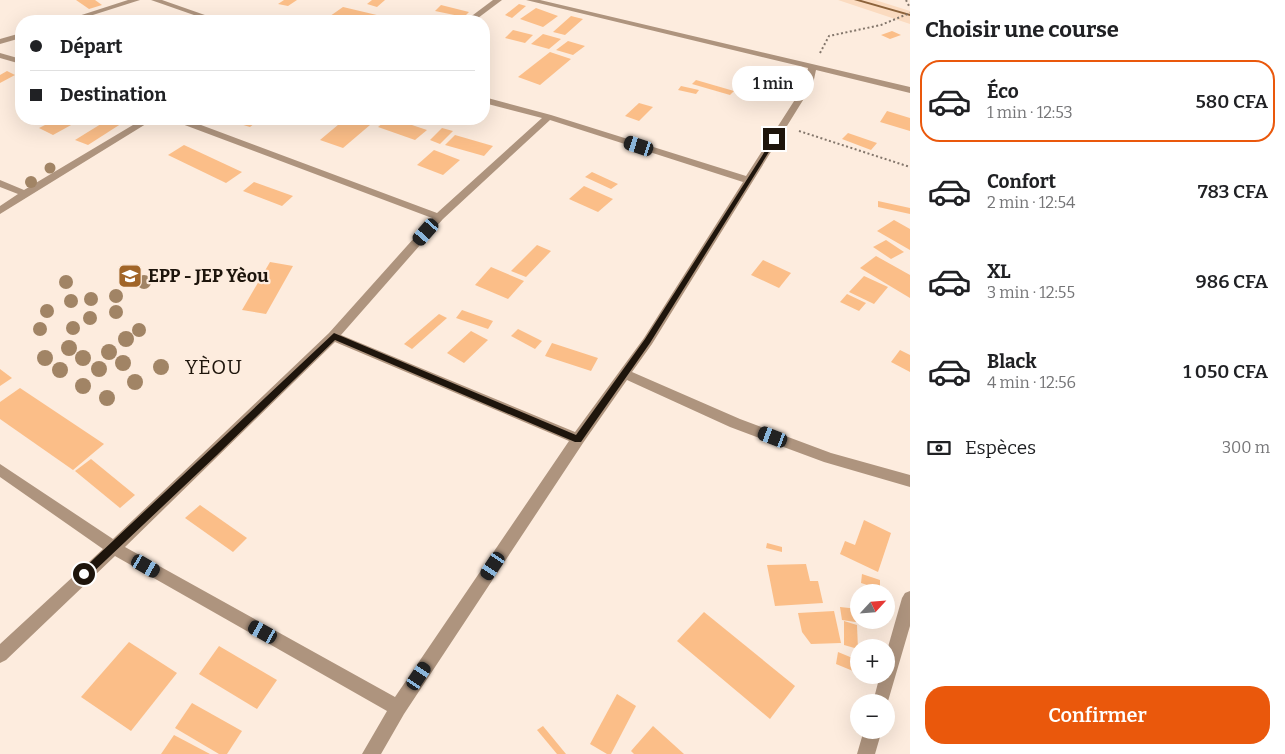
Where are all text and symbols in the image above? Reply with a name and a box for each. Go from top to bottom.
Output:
text: Choisir une course [925,16,1119,43]
text: Départ [60,35,123,58]
callout: 1 min [733,66,815,102]
text: 1 min [753,74,793,93]
icon: car [927,79,972,124]
text: Éco [987,80,1019,103]
text: Destination [60,83,166,106]
text: 580 CFA [1196,90,1268,113]
text: 1 min · 12:53 [987,103,1073,122]
route end [763,128,785,150]
car [622,134,655,158]
icon: car [927,169,972,214]
text: Confort [987,170,1056,193]
text: 783 CFA [1198,180,1268,203]
text: 2 min · 12:54 [987,193,1075,212]
car [410,216,441,248]
icon: car [927,259,972,304]
text: XL [987,260,1011,283]
school or university icon: EPP - JEP Yèou [117,263,143,289]
place label: EPP - JEP Yèou [148,265,269,287]
text: 986 CFA [1196,270,1268,293]
text: 3 min · 12:55 [987,283,1075,302]
icon: car [927,349,972,394]
text: Black [987,350,1037,373]
district label: YÈOU [185,355,243,379]
text: 1 050 CFA [1183,360,1268,383]
text: 4 min · 12:56 [987,373,1076,392]
car [756,425,789,449]
icon: cash [925,434,953,462]
text: Espèces [965,436,1036,459]
text: 300 m [1222,438,1270,457]
car [478,549,507,583]
car [129,552,162,580]
route start [73,563,95,585]
north arrow [850,584,895,629]
map controls [850,584,895,739]
car [246,618,279,646]
button: + [850,639,895,684]
car [404,659,433,693]
button: Confirmer [925,686,1270,744]
button: − [850,694,895,739]

